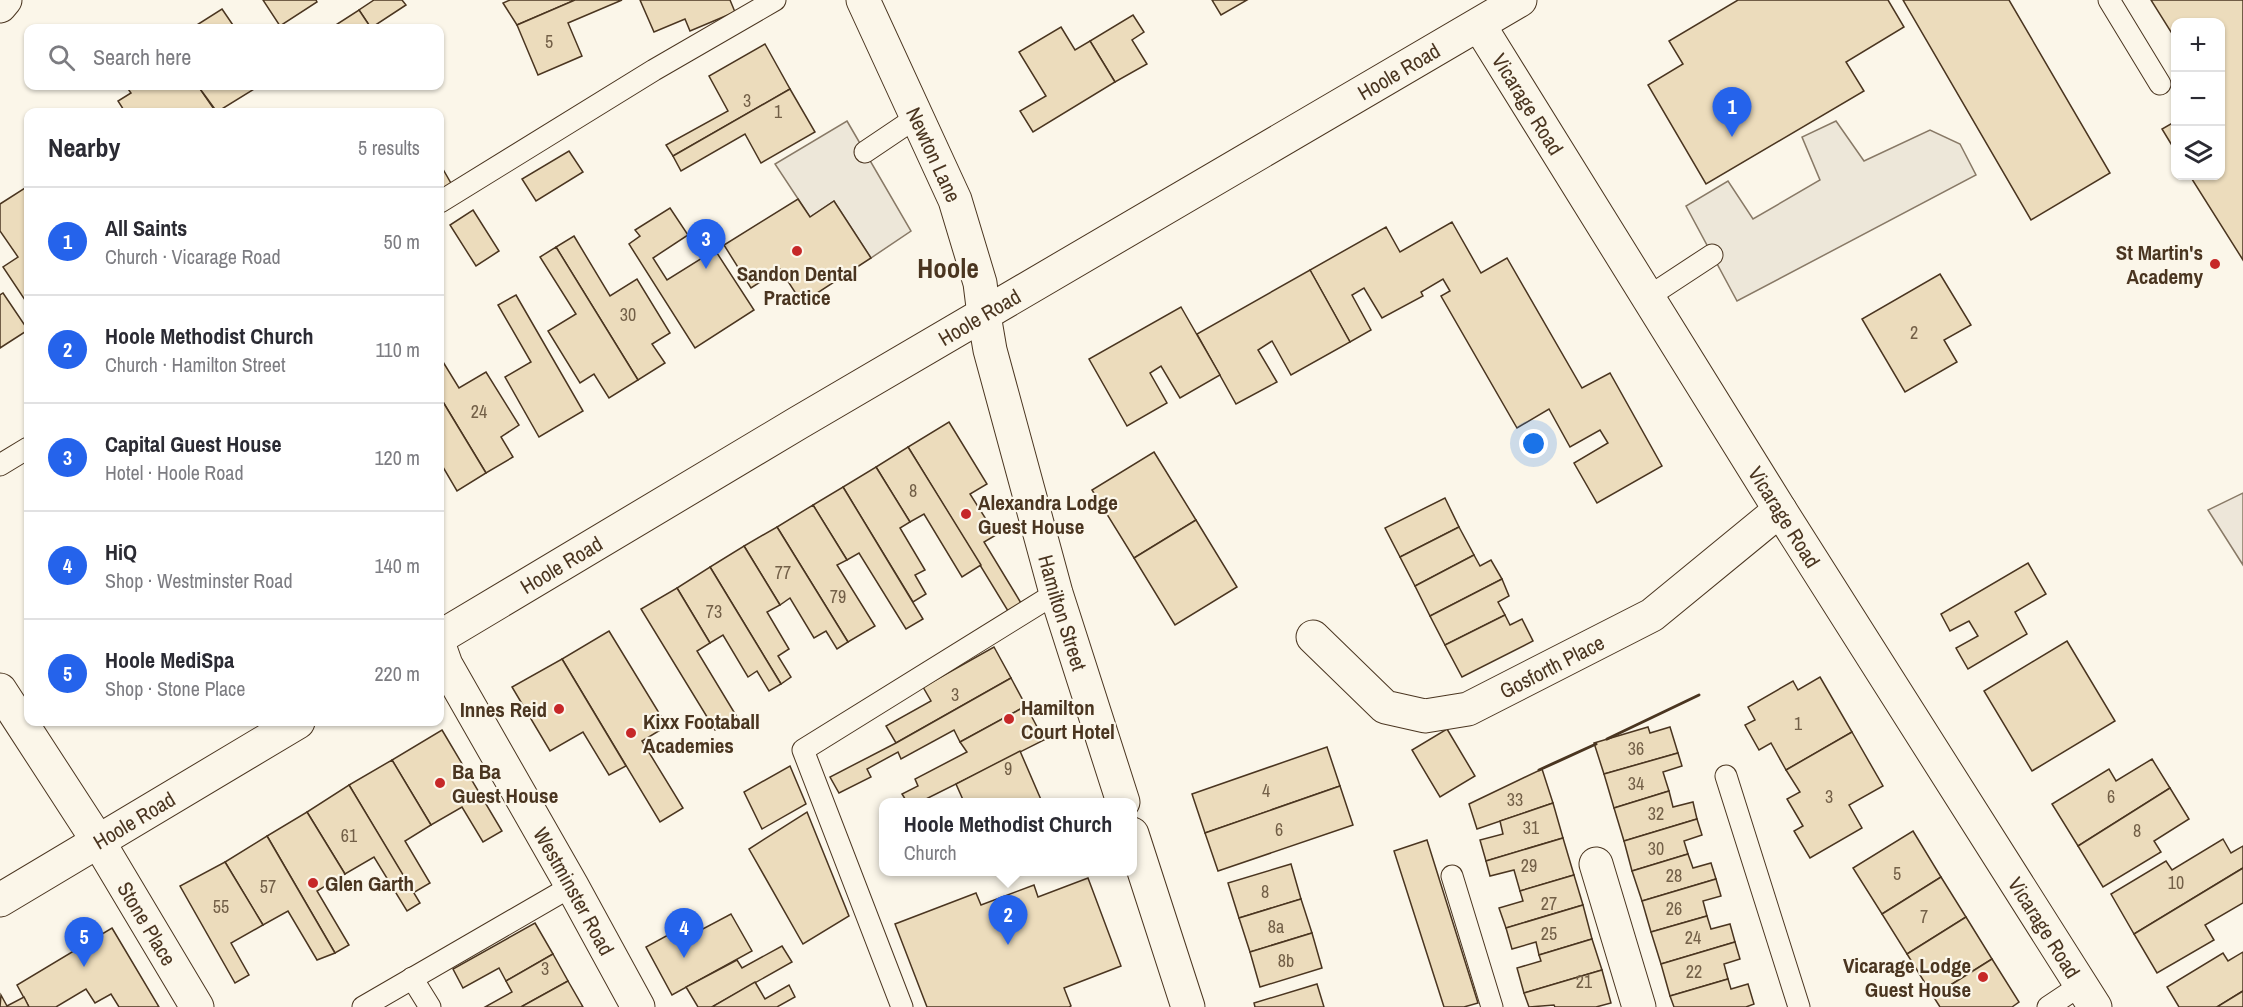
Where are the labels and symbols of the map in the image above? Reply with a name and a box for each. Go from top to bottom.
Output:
house number: 5 [545,29,553,54]
street label: Hoole Road [1352,36,1445,107]
street label: Vicarage Road [1485,48,1571,160]
house number: 3 [743,88,751,113]
pin: 1 [1712,88,1752,137]
house number: 1 [774,99,783,124]
street label: Newton Lane [900,102,968,207]
pin: 3 [686,220,726,269]
place label: St Martin's Academy [2116,238,2203,291]
marker: Sandon Dental Practice [790,244,804,258]
district label: Hoole [917,250,979,286]
marker: St Martin's Academy [2208,257,2222,271]
place label: Sandon Dental Practice [737,259,857,312]
street label: Hoole Road [933,281,1026,352]
house number: 30 [620,302,636,327]
house number: 2 [1910,320,1918,345]
house number: 24 [471,399,487,424]
your location [1519,429,1548,458]
street label: Vicarage Road [1742,461,1827,573]
house number: 8 [909,478,917,503]
place label: Alexandra Lodge Guest House [978,488,1118,541]
marker: Alexandra Lodge Guest House [959,507,973,521]
street label: Hoole Road [515,529,608,600]
street label: Hamilton Street [1032,551,1094,674]
house number: 77 [775,560,791,585]
house number: 79 [830,584,846,609]
house number: 73 [706,599,722,624]
street label: Gosforth Place [1494,627,1609,705]
house number: 3 [951,682,959,707]
place label: Hamilton Court Hotel [1021,693,1115,746]
place label: Innes Reid [460,695,547,724]
marker: Innes Reid [552,702,566,716]
place label: Kixx Footaball Academies [643,707,760,760]
house number: 1 [1794,711,1803,736]
marker: Hamilton Court Hotel [1002,712,1016,726]
marker: Kixx Footaball Academies [624,726,638,740]
house number: 36 [1628,736,1644,761]
house number: 9 [1004,756,1012,781]
place label: Ba Ba Guest House [452,757,558,810]
house number: 34 [1628,771,1644,796]
marker: Ba Ba Guest House [433,776,447,790]
house number: 4 [1262,778,1270,803]
street label: Hoole Road [87,784,180,856]
house number: 3 [1825,784,1833,809]
house number: 6 [2107,784,2115,809]
house number: 33 [1507,787,1523,812]
house number: 32 [1648,801,1664,826]
house number: 31 [1523,815,1540,840]
house number: 6 [1275,817,1283,842]
house number: 8 [2133,818,2141,843]
street label: Westminster Road [527,822,621,960]
house number: 61 [341,823,358,848]
house number: 30 [1648,836,1664,861]
house number: 29 [1521,853,1537,878]
house number: 5 [1893,861,1901,886]
house number: 28 [1666,863,1682,888]
place label: Glen Garth [325,869,414,898]
house number: 10 [2168,870,2184,895]
street label: Vicarage Road [2002,871,2087,984]
house number: 57 [260,874,276,899]
street label: Stone Place [111,876,183,971]
marker: Glen Garth [306,876,320,890]
house number: 8 [1261,879,1269,904]
house number: 27 [1541,891,1557,916]
house number: 55 [213,894,229,919]
pin: 2 [988,896,1028,945]
house number: 26 [1666,896,1682,921]
house number: 7 [1920,904,1928,929]
pin: 4 [664,908,704,958]
house number: 8a [1268,914,1284,939]
pin: 5 [64,918,104,967]
house number: 25 [1541,921,1557,946]
house number: 24 [1685,925,1701,950]
house number: 8b [1278,948,1294,973]
place label: Vicarage Lodge Guest House [1843,951,1971,1004]
house number: 3 [541,956,549,981]
house number: 22 [1686,959,1702,984]
house number: 21 [1576,969,1593,994]
marker: Vicarage Lodge Guest House [1976,970,1990,984]

